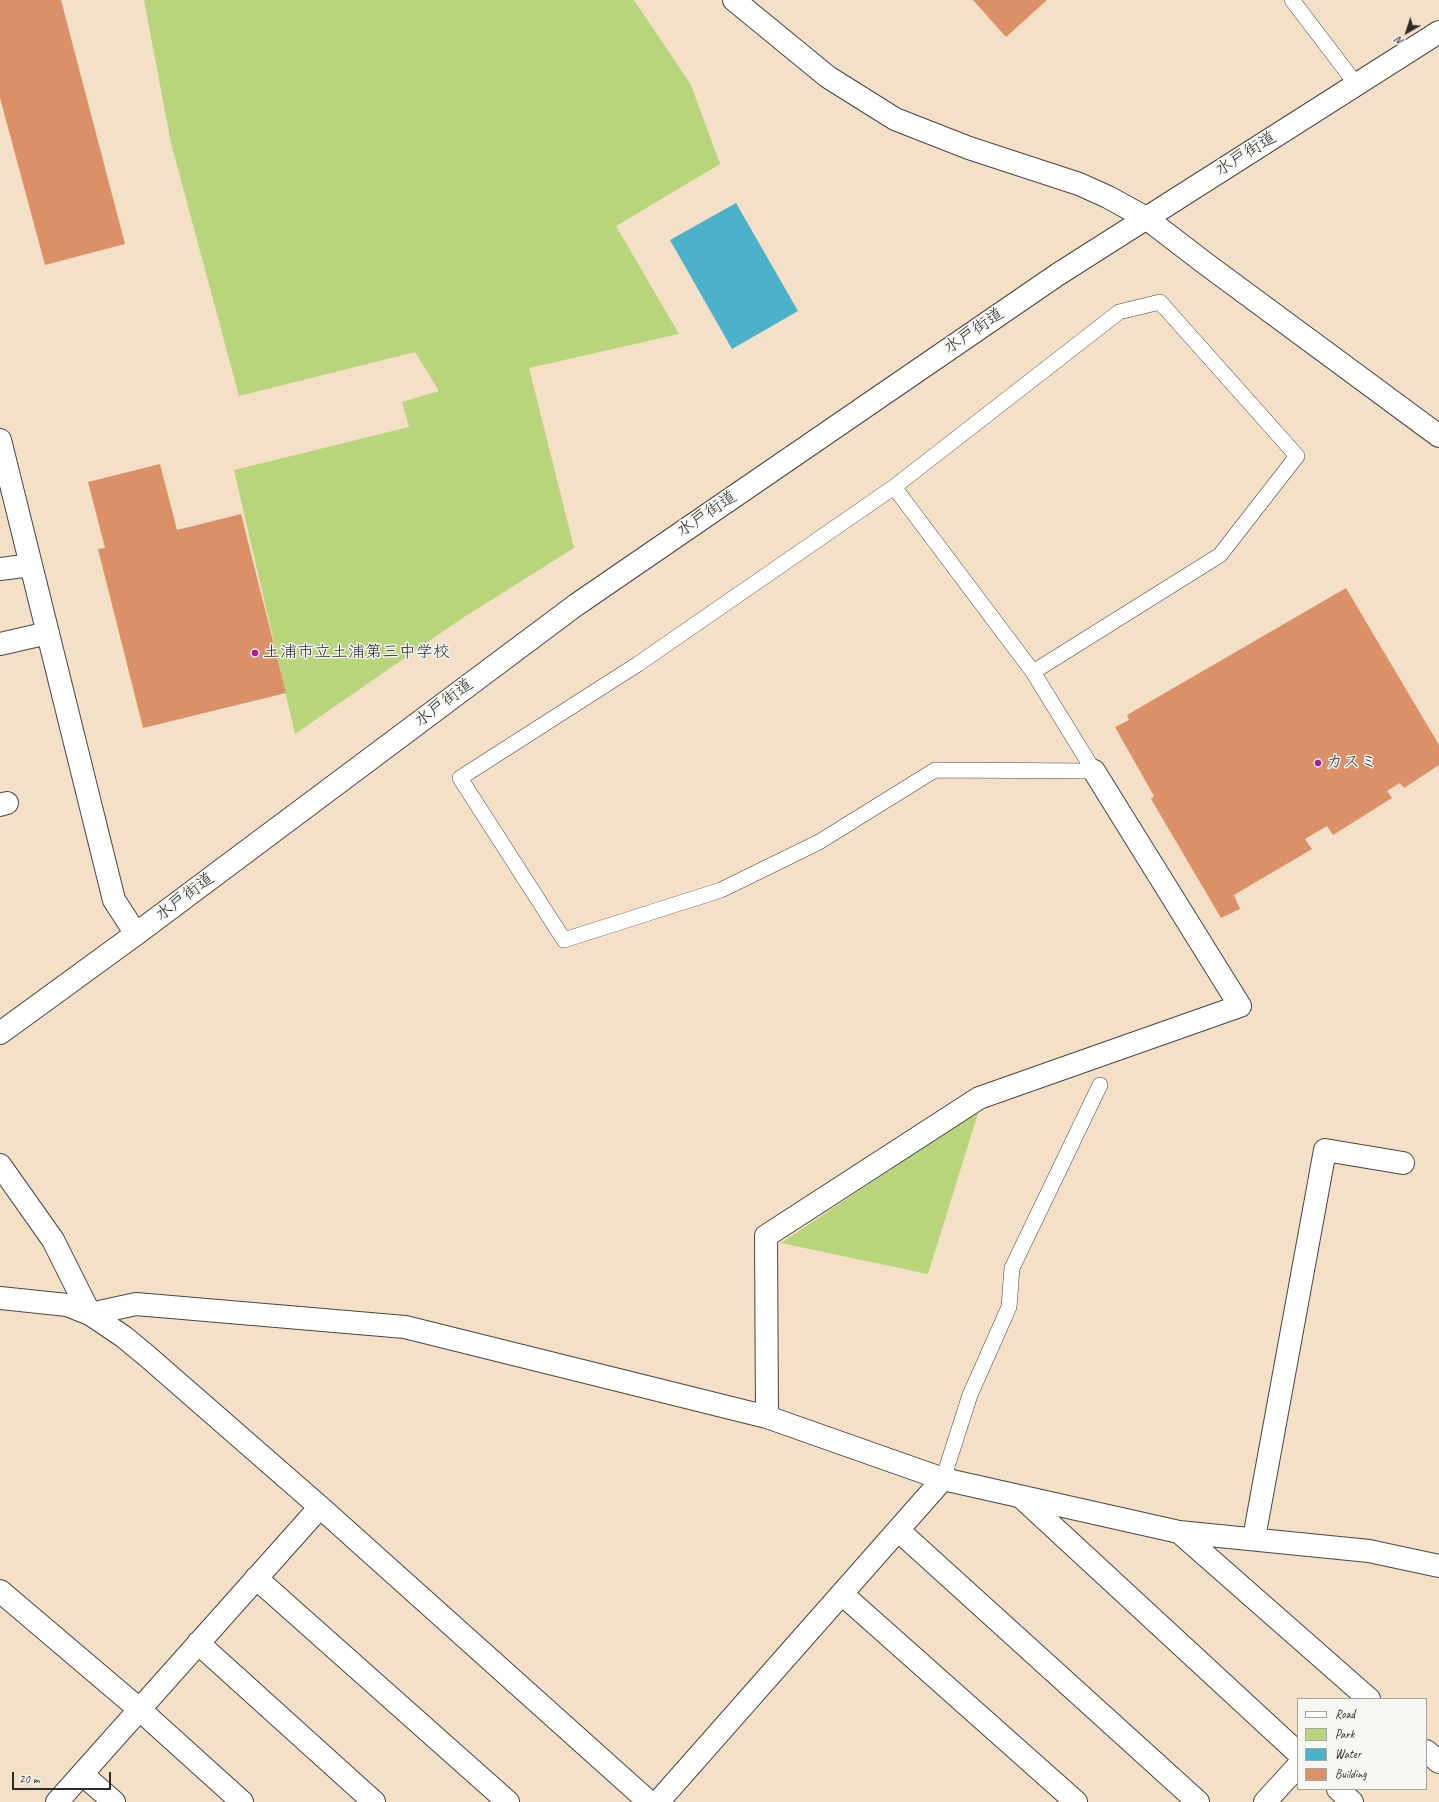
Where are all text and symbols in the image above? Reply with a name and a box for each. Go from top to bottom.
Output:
north arrow [1387,12,1427,52]
text: N [1392,34,1407,49]
street label: 水戸街道 [1212,127,1280,181]
street label: 水戸街道 [940,304,1008,358]
street label: 水戸街道 [673,487,741,541]
place label: 土浦市立土浦第三中学校 [263,643,450,663]
marker: 土浦市立土浦第三中学校 [250,648,260,658]
street label: 水戸街道 [411,674,477,732]
place label: カスミ [1326,753,1377,773]
marker: カスミ [1313,758,1323,768]
street label: 水戸街道 [152,868,218,926]
legend [1297,1698,1427,1790]
text: Road [1335,1706,1355,1722]
text: Park [1335,1726,1354,1742]
text: Water [1335,1746,1361,1762]
scale bar [14,1764,113,1790]
text: Building [1335,1766,1367,1782]
text: 20 m [19,1771,39,1787]

